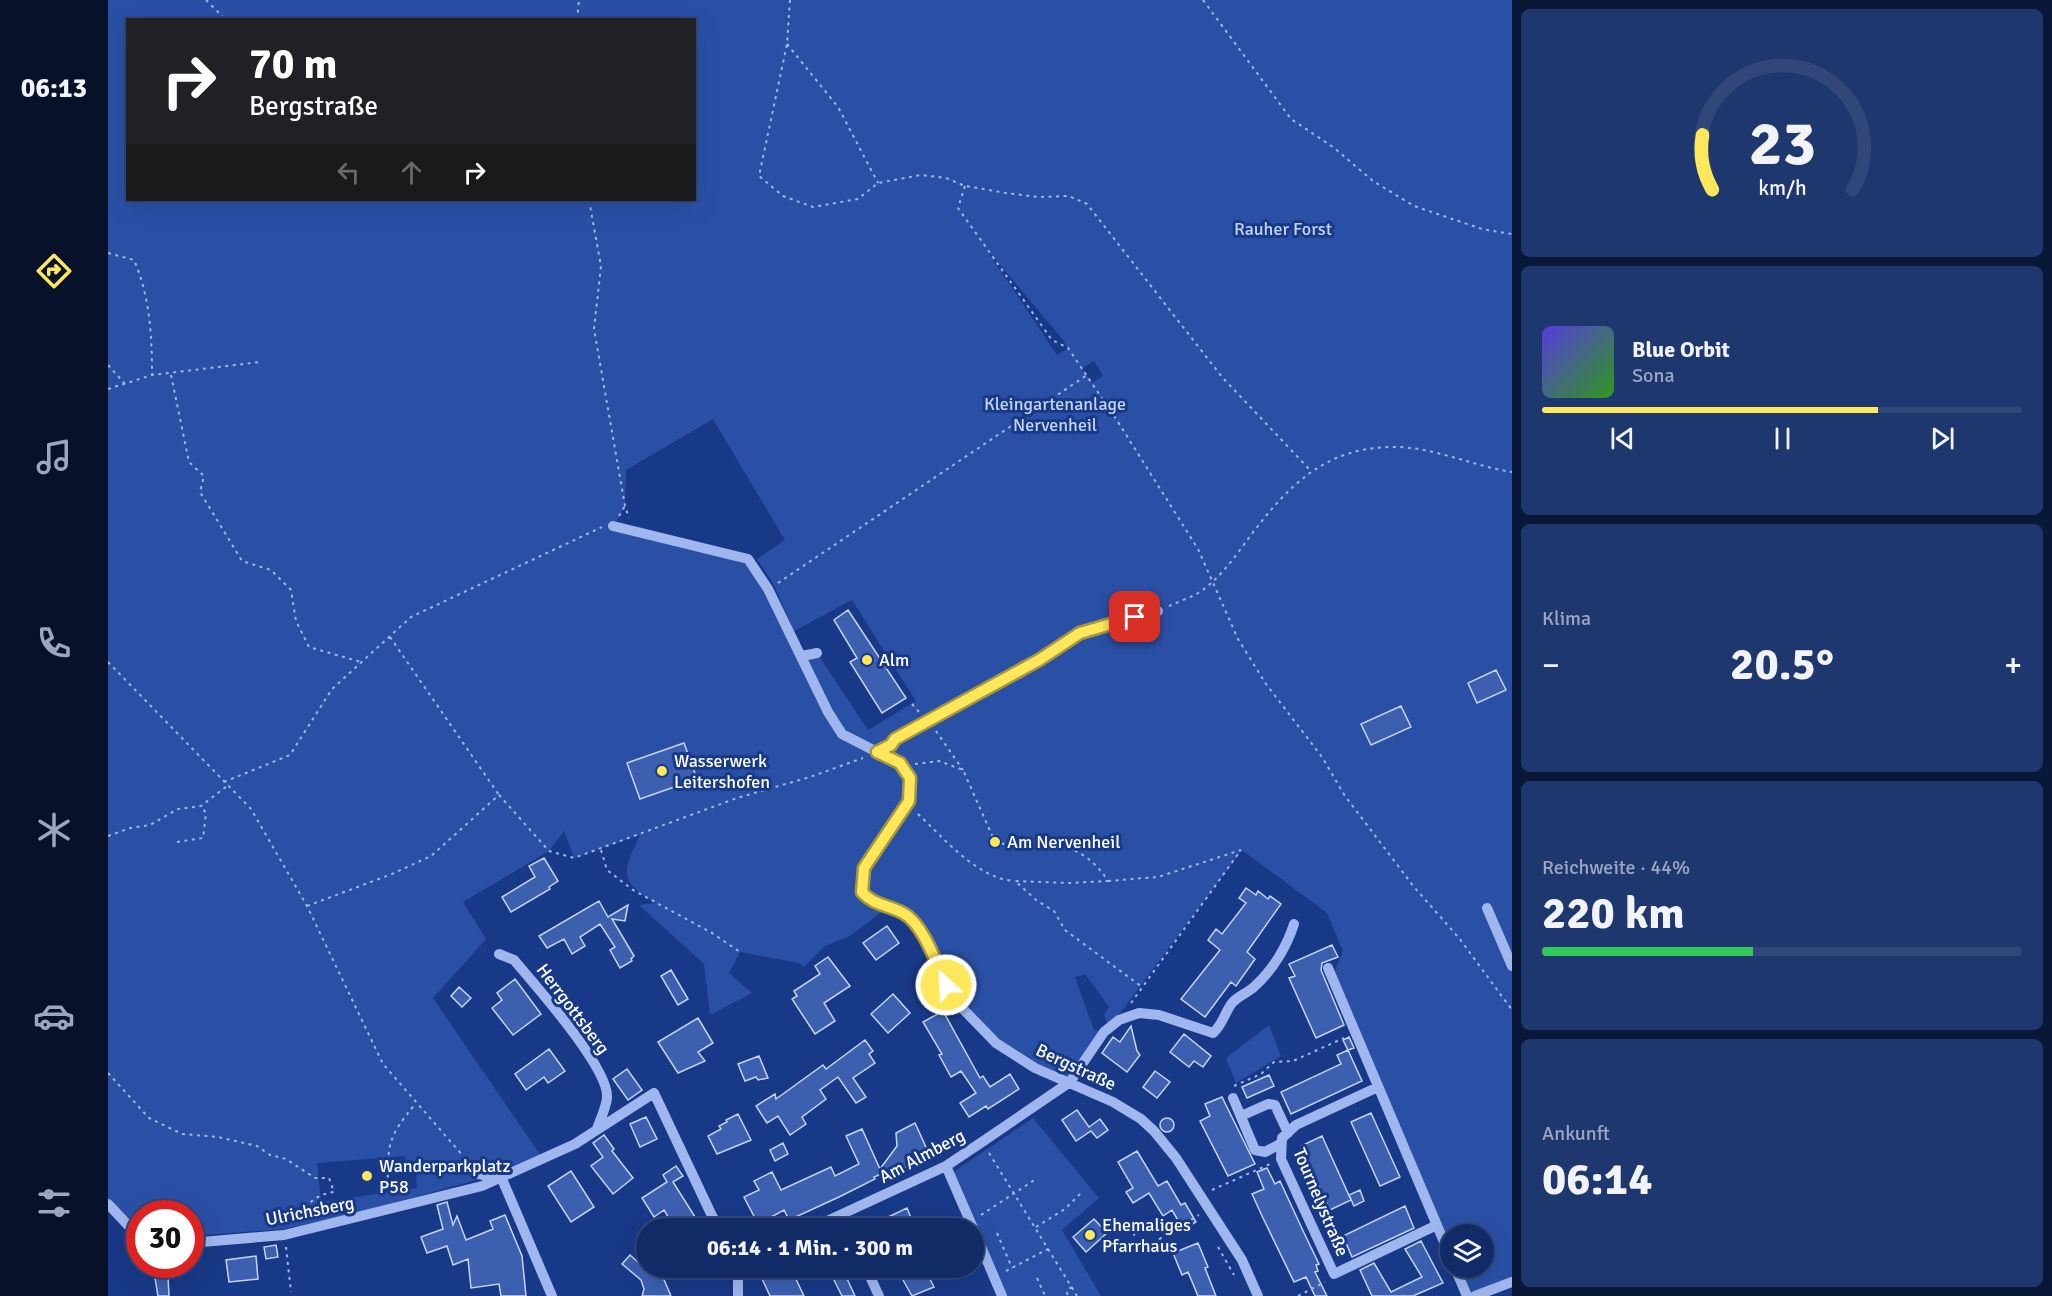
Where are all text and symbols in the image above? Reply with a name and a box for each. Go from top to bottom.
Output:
text: 70 m [249,39,338,90]
icon: right [150,42,228,120]
text: 06:13 [21,72,87,105]
text: Bergstraße [249,90,378,123]
text: 23 [1748,105,1816,182]
icon: left [332,156,365,189]
icon: ahead [395,156,428,189]
icon: right [458,156,491,189]
text: km/h [1758,176,1806,202]
park label: Rauher Forst [1234,218,1332,240]
icon: directions [33,250,75,292]
text: Blue Orbit [1632,336,1730,363]
text: Sona [1632,363,1675,388]
park label: Kleingartenanlage Nervenheil [984,393,1126,436]
icon: previous [1606,422,1639,455]
icon: pause [1766,422,1799,455]
icon: next [1926,422,1959,455]
icon: music [33,436,75,478]
pin [1109,591,1160,642]
icon: arrive [1118,600,1151,633]
text: Klima [1542,606,1591,631]
icon: phone [33,622,75,664]
text: 20.5° [1730,637,1834,692]
text: − [1542,645,1560,686]
text: + [2004,645,2022,686]
place label: Alm [879,649,909,671]
marker: Alm [860,653,874,667]
place label: Wasserwerk Leitershofen [674,750,770,793]
marker: Wasserwerk Leitershofen [655,764,669,778]
icon: climate [33,809,75,851]
place label: Am Nervenheil [1007,831,1120,853]
marker: Am Nervenheil [988,835,1002,849]
text: Reichweite · 44% [1542,855,1690,880]
text: 220 km [1542,886,1685,941]
position arrow [914,953,978,1017]
street label: Herrgottsberg [532,959,614,1059]
icon: car [33,995,75,1037]
street label: Bergstraße [1032,1039,1120,1095]
text: Ankunft [1542,1121,1610,1146]
street label: Am Almberg [875,1124,969,1188]
street label: Tournelystraße [1288,1144,1354,1260]
text: 06:14 [1542,1152,1652,1207]
place label: Wanderparkplatz P58 [379,1155,510,1198]
marker: Wanderparkplatz P58 [360,1169,374,1183]
icon: filters [33,1182,75,1224]
street label: Ulrichsberg [264,1192,356,1230]
speed limit sign: 30 [126,1200,204,1278]
place label: Ehemaliges Pfarrhaus [1102,1214,1191,1257]
map controls [1440,1224,1494,1278]
button: layers [1440,1224,1494,1278]
marker: Ehemaliges Pfarrhaus [1083,1228,1097,1242]
text: 06:14 · 1 Min. · 300 m [707,1234,913,1261]

